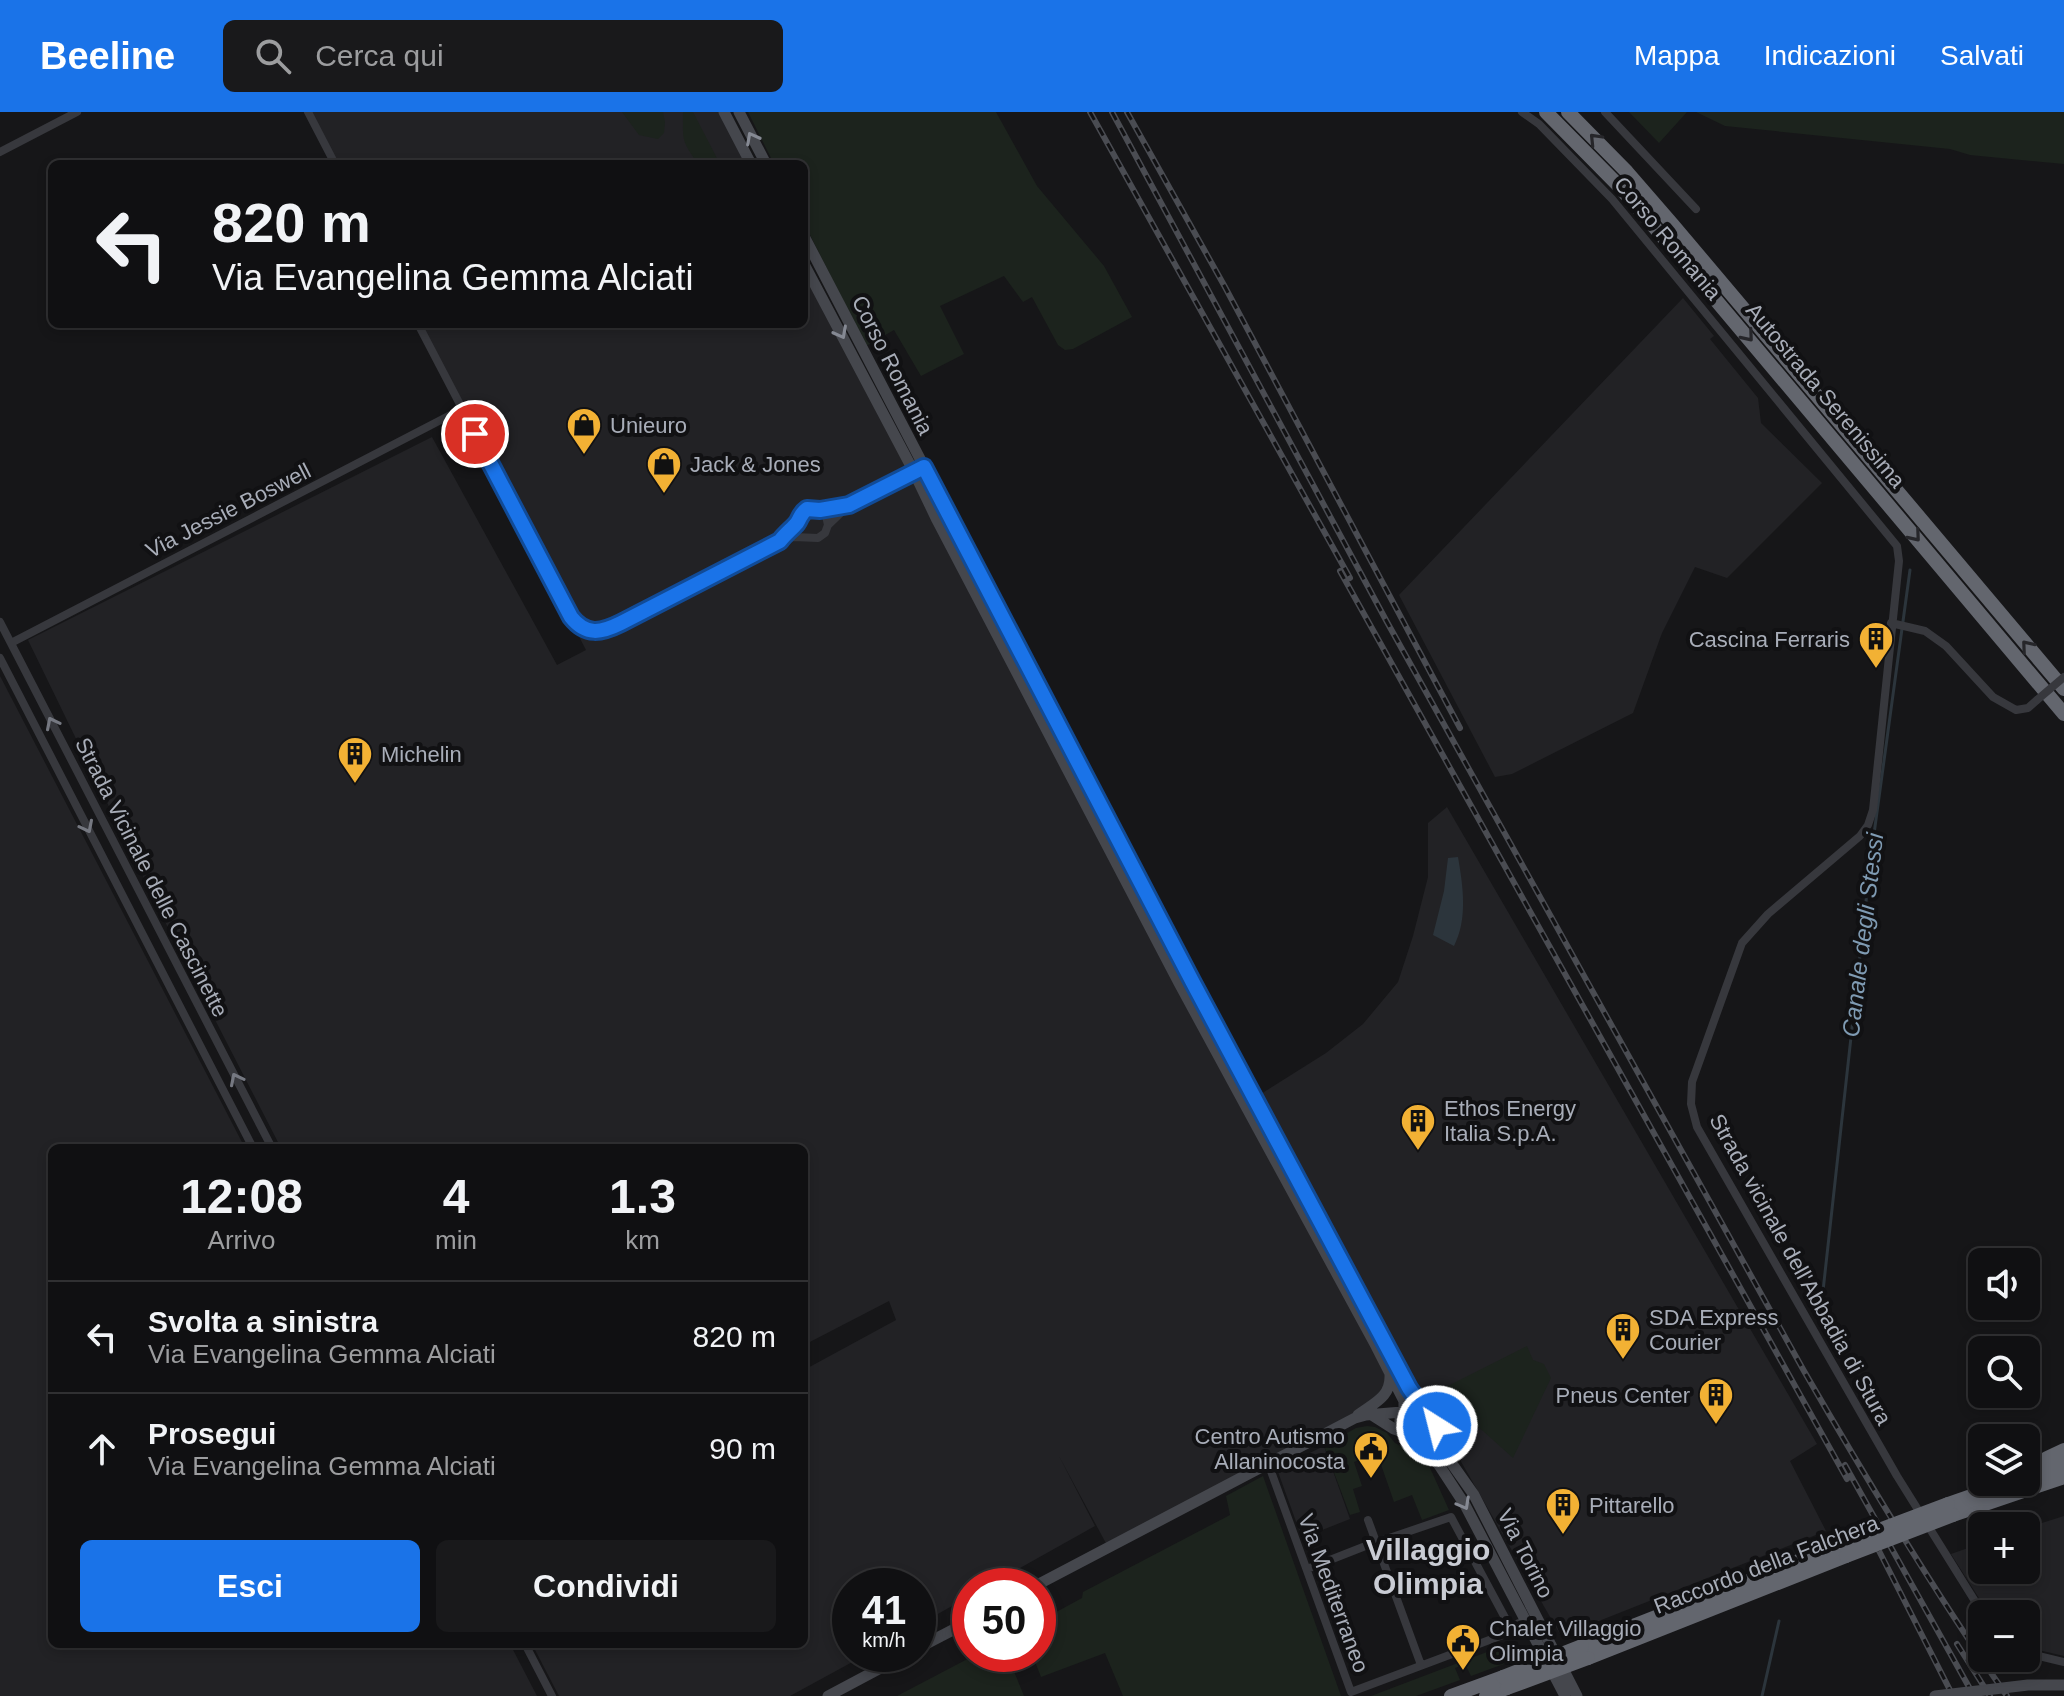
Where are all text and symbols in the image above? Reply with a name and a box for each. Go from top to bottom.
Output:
search box [223,20,783,92]
icon: search [251,34,295,78]
text: Beeline [40,35,175,77]
text: Cerca qui [315,39,444,72]
text: Mappa [1634,40,1720,71]
text: Indicazioni [1764,40,1896,71]
text: Salvati [1940,40,2024,71]
one-way arrow [747,132,762,146]
one-way arrow [1590,134,1604,148]
street label: Corso Romania [1609,172,1727,305]
text: 820 m [212,191,371,254]
icon: left [80,192,184,296]
text: Via Evangelina Gemma Alciati [212,257,694,298]
street label: Corso Romania [847,291,939,440]
street label: Autostrada Serenissima [1741,298,1911,493]
one-way arrow [831,325,846,340]
one-way arrow [1738,327,1752,342]
pin [441,400,509,468]
shop icon: Unieuro [565,406,603,456]
icon: arrive [453,412,497,456]
place label: Unieuro [610,413,687,438]
shop icon: Jack & Jones [645,445,683,495]
place label: Jack & Jones [690,452,821,477]
street label: Via Jessie Boswell [142,458,315,563]
one-way arrow [1905,526,1920,541]
building icon: Cascina Ferraris [1857,620,1895,670]
place label: Cascina Ferraris [1689,627,1850,652]
one-way arrow [2022,641,2037,656]
one-way arrow [47,717,62,732]
street label: Strada Vicinale delle Cascinette [70,733,233,1021]
building icon: Michelin [336,735,374,785]
place label: Michelin [381,742,462,767]
one-way arrow [78,819,93,834]
water label: Canale degli Stessi [1837,831,1889,1039]
one-way arrow [231,1072,246,1087]
place label: Ethos Energy Italia S.p.A. [1444,1096,1576,1146]
building icon: Ethos Energy Italia S.p.A. [1399,1102,1437,1152]
street label: Strada vicinale dell'Abbadia di Stura [1704,1109,1897,1430]
text: 12:08 [180,1170,303,1223]
text: 4 [443,1170,469,1223]
text: 1.3 [609,1170,676,1223]
text: Arrivo [208,1225,275,1255]
text: min [435,1225,477,1255]
text: km [625,1225,660,1255]
map controls [1968,1248,2040,1672]
button: sound [1968,1248,2040,1320]
text: Svolta a sinistra [148,1305,378,1338]
place label: SDA Express Courier [1649,1305,1779,1355]
building icon: SDA Express Courier [1604,1311,1642,1361]
icon: left [80,1315,124,1359]
text: 820 m [693,1320,776,1353]
button: search [1968,1336,2040,1408]
text: Via Evangelina Gemma Alciati [148,1339,496,1369]
building icon: Pneus Center [1697,1376,1735,1426]
place label: Pneus Center [1555,1383,1690,1408]
position arrow [1395,1384,1479,1468]
text: Prosegui [148,1417,276,1450]
place label: Centro Autismo Allaninocosta [1195,1424,1346,1474]
button: layers [1968,1424,2040,1496]
icon: ahead [80,1427,124,1471]
public building icon: Centro Autismo Allaninocosta [1352,1430,1390,1480]
text: 90 m [709,1432,776,1465]
text: Via Evangelina Gemma Alciati [148,1451,496,1481]
building icon: Pittarello [1544,1486,1582,1536]
place label: Pittarello [1589,1493,1675,1518]
one-way arrow [1454,1495,1469,1510]
street label: Via Torino [1492,1504,1559,1602]
street label: Via Mediterraneo [1293,1510,1374,1676]
street label: Raccordo della Falchera [1650,1510,1883,1619]
button: + [1968,1512,2040,1584]
district label: Villaggio Olimpia [1366,1533,1490,1600]
button: Esci [80,1540,420,1632]
button: Condividi [436,1540,776,1632]
speed limit sign: 50 [952,1568,1056,1672]
text: 41 [862,1588,906,1632]
button: − [1968,1600,2040,1672]
place label: Chalet Villaggio Olimpia [1489,1616,1641,1666]
public building icon: Chalet Villaggio Olimpia [1444,1622,1482,1672]
text: km/h [862,1629,906,1651]

